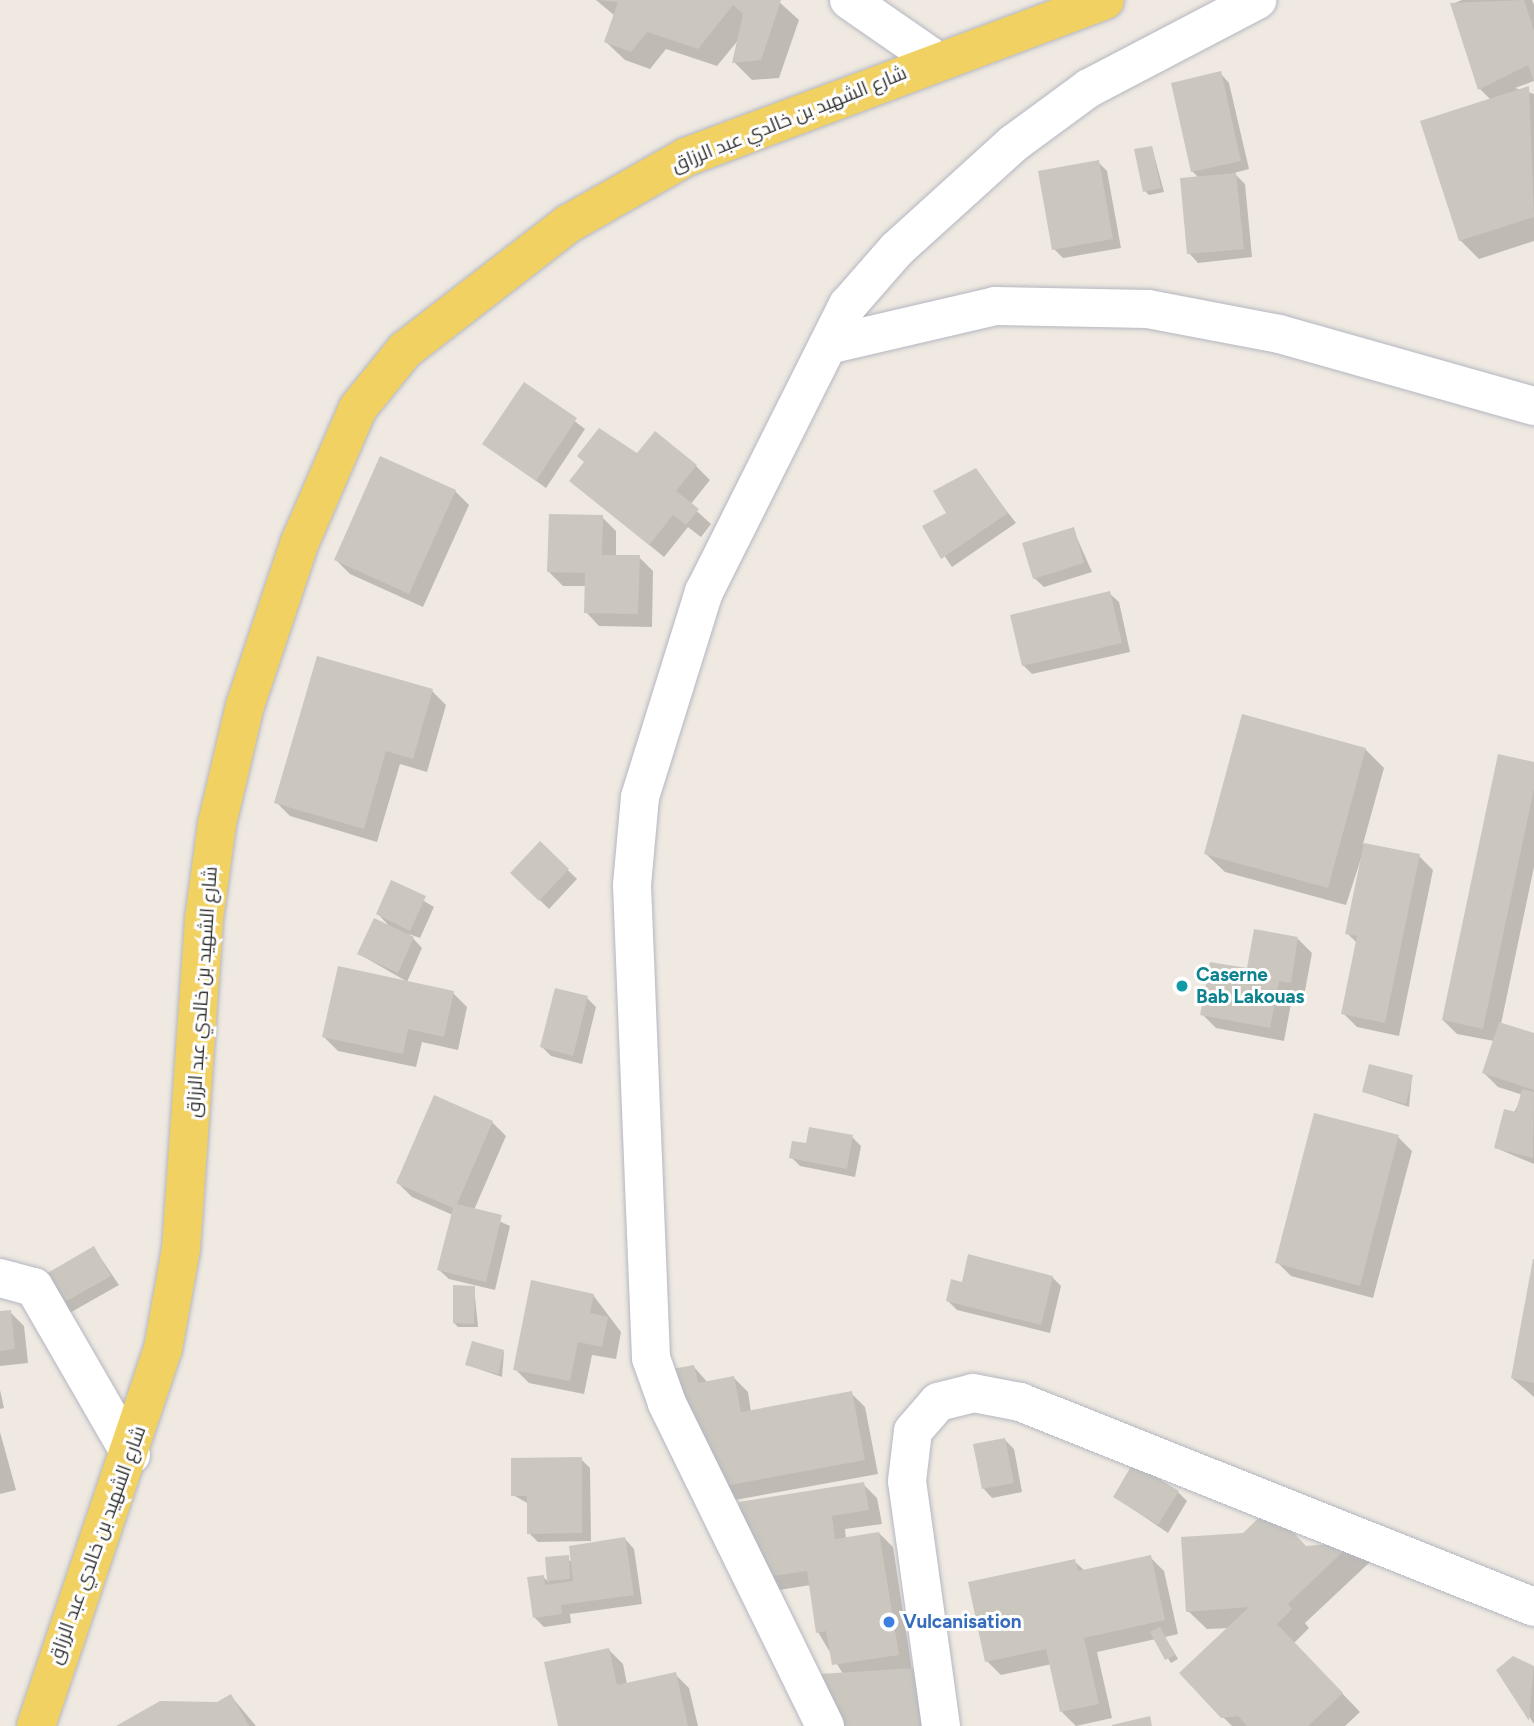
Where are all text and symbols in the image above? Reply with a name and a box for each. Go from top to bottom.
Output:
street label: شارع الشهيد بن خالدي عبد الرزاق [668,61,910,177]
street label: شارع الشهيد بن خالدي عبد الرزاق [182,866,222,1118]
place label: Caserne Bab Lakouas [1196,964,1304,1008]
marker: Caserne Bab Lakouas [1174,978,1190,994]
street label: شارع الشهيد بن خالدي عبد الرزاق [43,1423,151,1667]
place label: Vulcanisation [903,1611,1022,1633]
marker: Vulcanisation [881,1614,897,1630]

